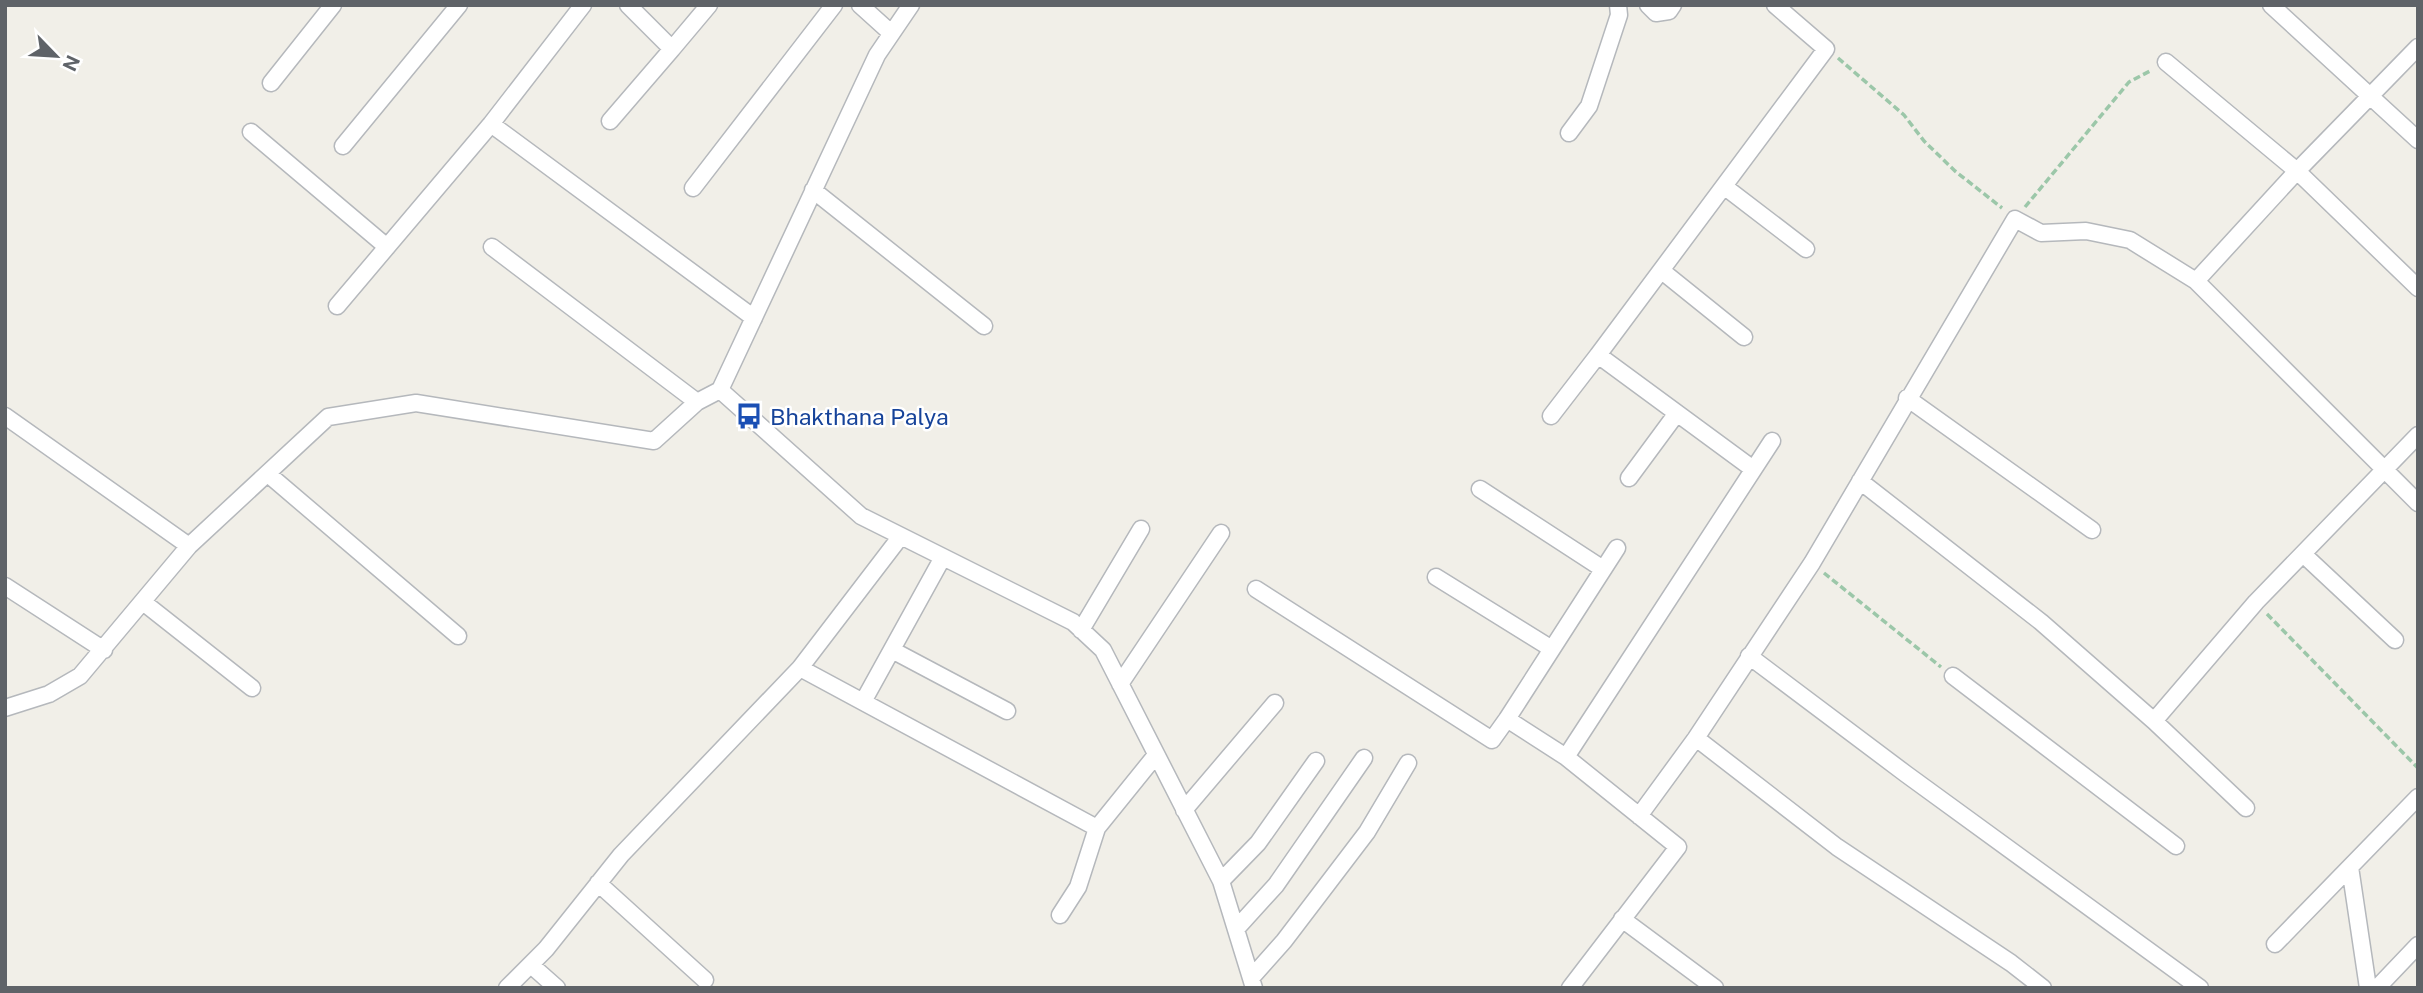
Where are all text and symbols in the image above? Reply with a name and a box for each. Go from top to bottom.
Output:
north arrow [21,21,91,91]
text: N [58,52,85,75]
bus stop icon: Bhakthana Palya [734,401,764,431]
place label: Bhakthana Palya [770,403,949,430]

